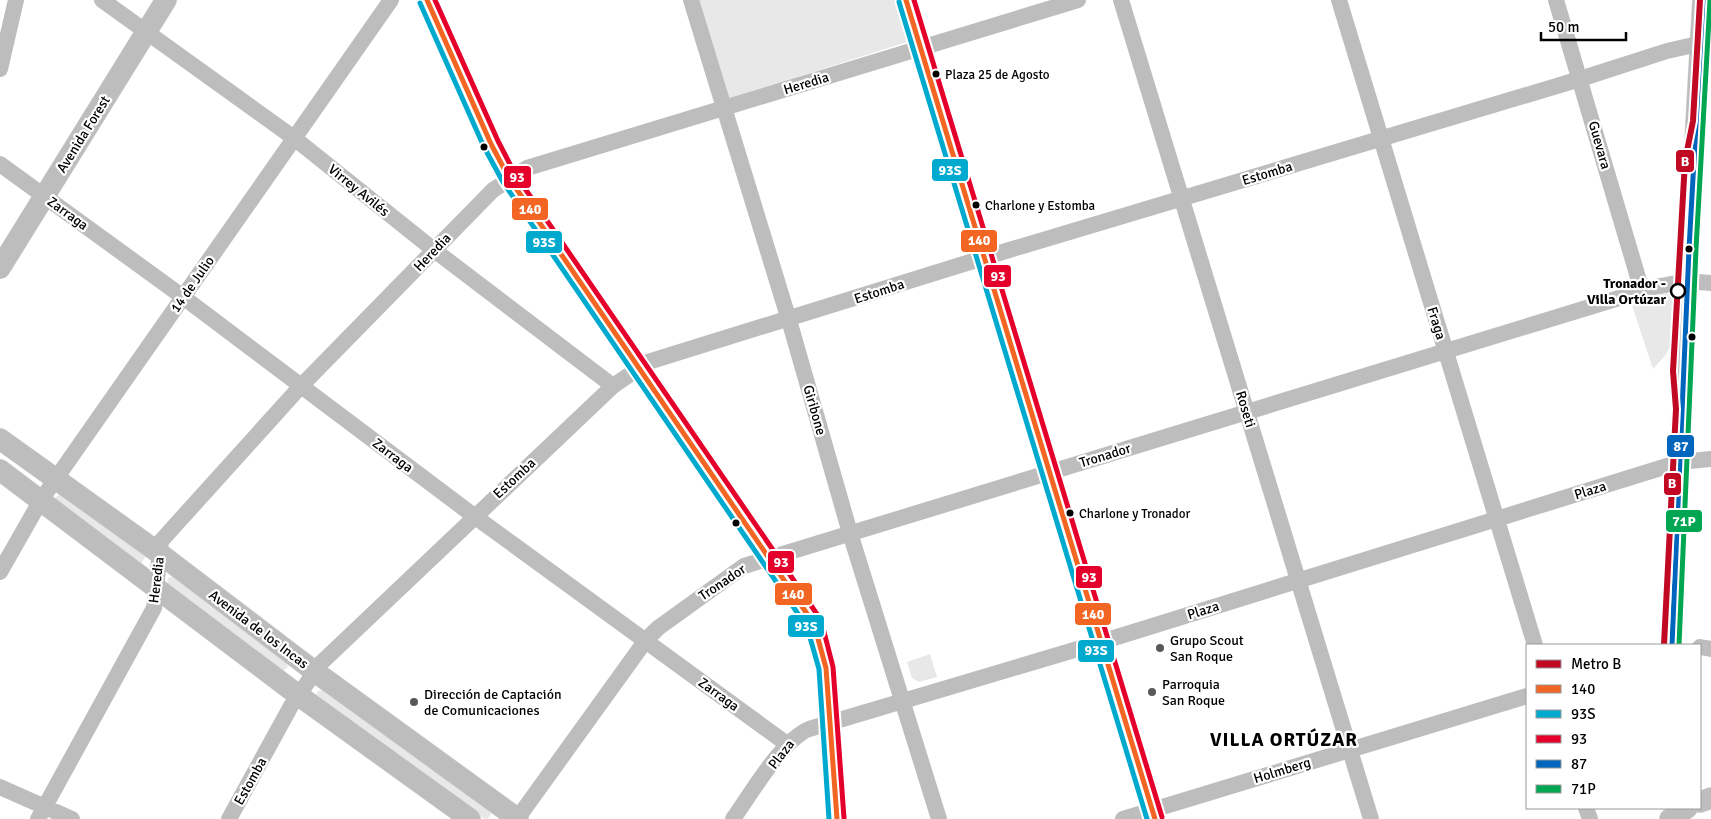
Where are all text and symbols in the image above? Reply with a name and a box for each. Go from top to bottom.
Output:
scale bar [1541,10,1626,42]
text: 50 m [1548,18,1579,36]
place label: Plaza 25 de Agosto [945,67,1050,83]
street label: Heredia [781,69,831,98]
marker: Plaza 25 de Agosto [931,69,941,79]
street label: Avenida Forest [53,93,114,176]
street label: Guevara [1585,119,1614,171]
unlabelled marker [479,142,489,152]
line badge: B [1675,149,1695,173]
text: B [1681,153,1690,170]
line badge: 93S [931,158,969,182]
street label: Estomba [1240,158,1294,189]
street label: Virrey Avilés [325,161,393,220]
text: 93S [939,162,962,179]
line badge: 93 [503,165,532,189]
text: 93 [509,169,525,186]
street label: Zarraga [44,193,92,234]
line badge: 140 [511,197,549,221]
place label: Charlone y Estomba [985,198,1095,214]
marker: Charlone y Estomba [971,200,981,210]
text: 140 [519,201,542,218]
line badge: 140 [960,229,998,253]
street label: Heredia [410,230,455,275]
line badge: 93S [525,230,563,254]
text: 140 [968,232,991,249]
text: 93S [533,234,556,251]
unlabelled marker [1684,244,1694,254]
street label: 14 de Julio [167,253,218,316]
line badge: 93 [983,264,1012,288]
text: 93 [990,268,1006,285]
street label: Estomba [852,275,906,308]
place label: Tronador - Villa Ortúzar [1587,275,1666,308]
marker: Tronador - Villa Ortúzar [1670,283,1686,299]
street label: Fraga [1423,305,1450,342]
unlabelled marker [1687,332,1697,342]
street label: Giribone [799,383,830,437]
street label: Roseti [1232,389,1259,430]
line badge: 87 [1666,434,1695,458]
street label: Zarraga [369,435,416,476]
text: 87 [1673,438,1689,455]
street label: Tronador [1077,439,1134,471]
street label: Estomba [490,455,539,502]
line badge: B [1663,472,1682,496]
text: B [1668,475,1677,492]
street label: Plaza [1572,478,1608,503]
place label: Charlone y Tronador [1079,506,1190,522]
marker: Charlone y Tronador [1065,508,1075,518]
line badge: 71P [1665,509,1703,533]
text: 71P [1672,513,1696,530]
unlabelled marker [731,518,741,528]
line badge: 93 [767,550,795,574]
text: 93 [773,554,789,571]
street label: Heredia [145,556,168,604]
street label: Tronador [696,560,750,604]
line badge: 93 [1075,565,1103,589]
text: 93 [1081,569,1097,586]
line badge: 140 [774,582,813,606]
street label: Avenida de los Incas [206,586,312,672]
text: 140 [782,586,805,603]
street label: Plaza [1185,598,1221,623]
line badge: 140 [1074,602,1112,626]
text: 140 [1082,606,1105,623]
line badge: 93S [787,614,825,638]
text: 93S [795,618,818,635]
place label: Grupo Scout San Roque [1170,632,1244,665]
line badge: 93S [1077,639,1115,663]
text: 93S [1085,642,1108,659]
marker: Grupo Scout San Roque [1154,642,1166,654]
legend [1526,644,1701,809]
text: Metro B [1571,655,1621,673]
street label: Zarraga [695,674,743,715]
place label: Parroquia San Roque [1162,676,1225,709]
text: 140 [1571,680,1595,698]
place label: Dirección de Captación de Comunicaciones [424,686,562,719]
marker: Parroquia San Roque [1146,686,1158,698]
marker: Dirección de Captación de Comunicaciones [408,696,420,708]
text: 93S [1571,705,1596,723]
district label: VILLA ORTÚZAR [1210,728,1358,752]
text: 93 [1571,730,1587,748]
street label: Plaza [765,736,798,772]
street label: Estomba [230,754,270,808]
street label: Holmberg [1252,754,1313,787]
text: 87 [1571,755,1587,773]
text: 71P [1571,780,1596,798]

